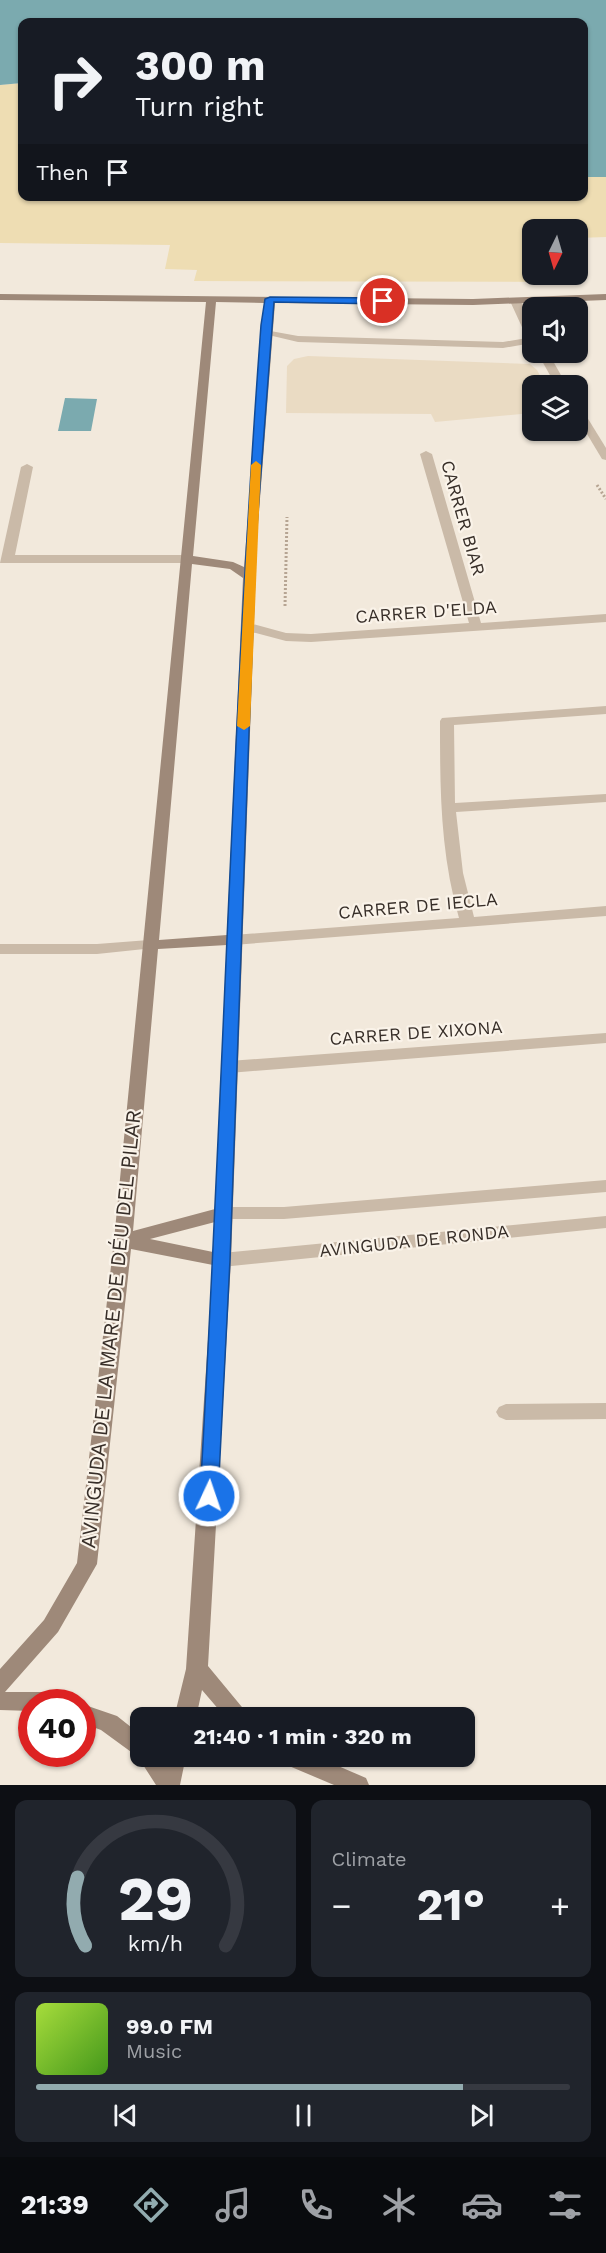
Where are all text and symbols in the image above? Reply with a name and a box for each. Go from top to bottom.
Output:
text: 300 m [135,41,266,90]
icon: right [36,42,114,120]
text: Turn right [135,91,264,123]
icon: arrive [101,156,134,189]
text: Then [36,160,89,185]
north arrow [522,219,588,285]
map controls [522,219,588,441]
pin [357,275,408,326]
icon: arrive [366,284,399,317]
button: sound [522,297,588,363]
button: layers [522,375,588,441]
street label: CARRER BIAR [437,458,490,578]
street label: CARRER D'ELDA [355,596,497,627]
street label: CARRER DE IECLA [337,888,499,923]
street label: CARRER DE XIXONA [329,1016,503,1049]
street label: AVINGUDA DE LA MARE DE DÉU DEL PILAR [75,1108,146,1549]
street label: AVINGUDA DE RONDA [318,1220,510,1261]
position arrow [177,1464,241,1528]
speed limit sign: 40 [18,1689,96,1767]
text: 21:40 · 1 min · 320 m [193,1724,412,1749]
text: Climate [332,1847,407,1871]
text: 29 [117,1862,193,1935]
text: 21° [417,1878,485,1931]
text: − [332,1886,351,1925]
text: + [550,1886,570,1925]
text: km/h [128,1931,183,1956]
text: 99.0 FM [126,2014,213,2039]
text: Music [126,2039,182,2063]
icon: previous [109,2099,142,2132]
icon: pause [287,2099,320,2132]
icon: next [465,2099,498,2132]
icon: directions [130,2184,172,2226]
icon: music [212,2184,254,2226]
icon: phone [295,2184,337,2226]
icon: climate [378,2184,420,2226]
icon: car [461,2184,503,2226]
icon: filters [544,2184,586,2226]
text: 21:39 [20,2189,89,2221]

